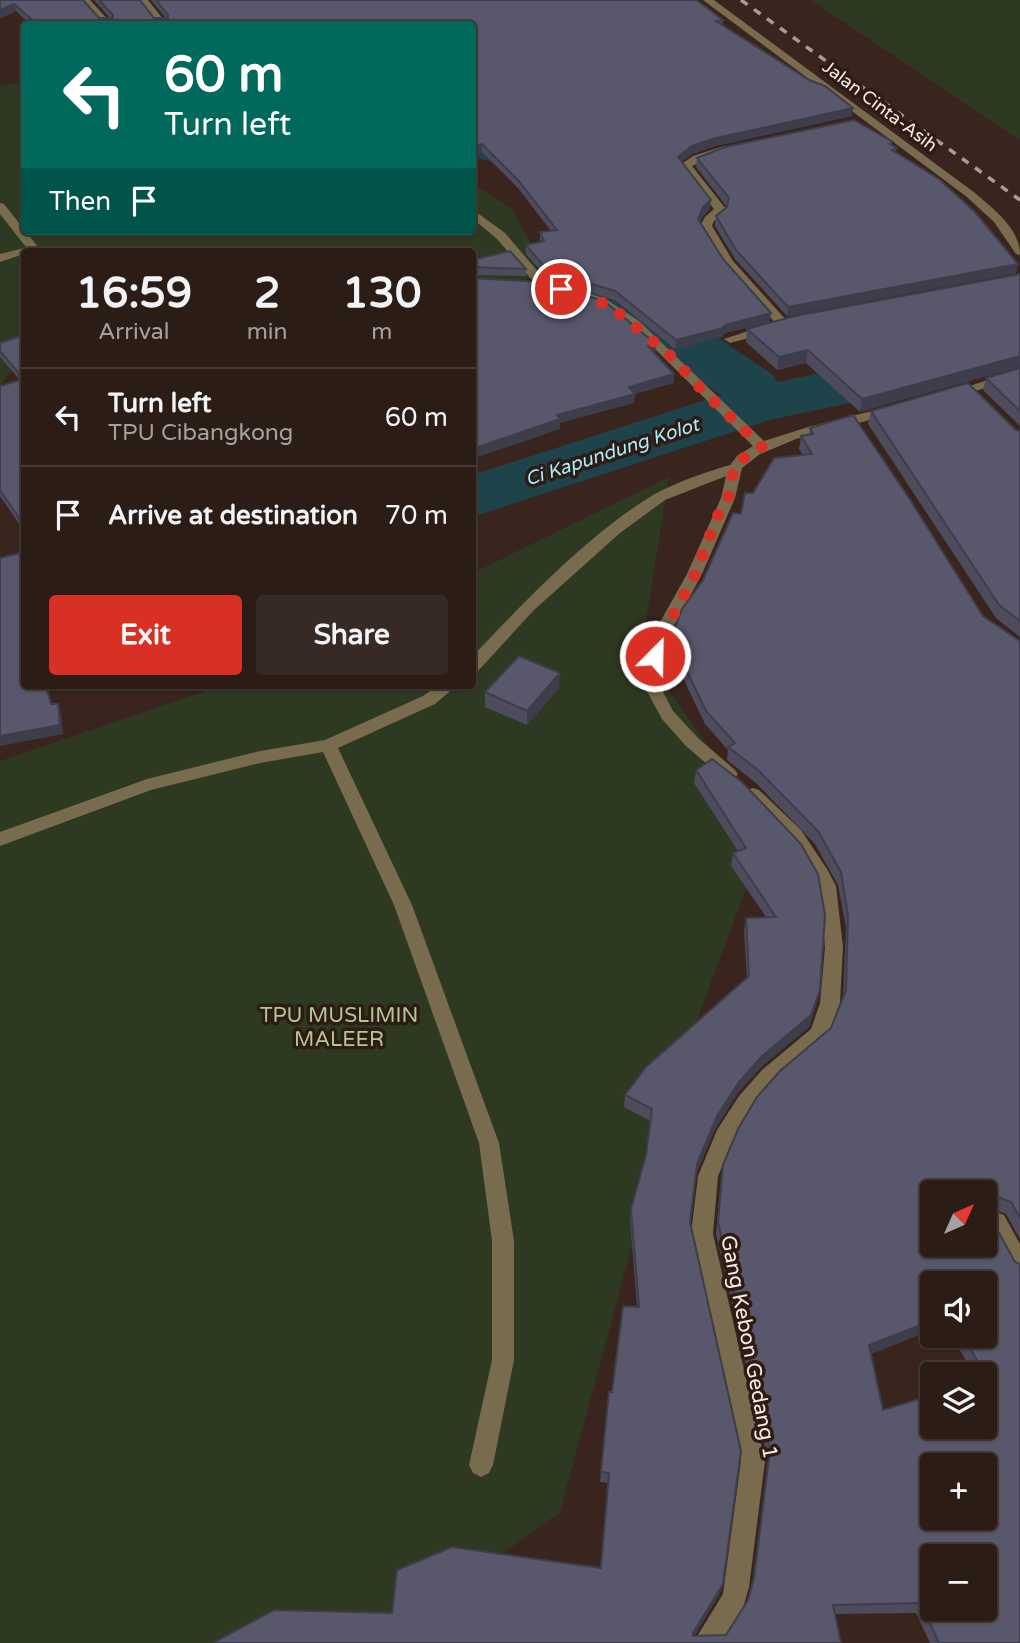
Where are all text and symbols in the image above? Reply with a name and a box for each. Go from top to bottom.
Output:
text: 60 m [164,46,283,105]
icon: left [49,49,140,140]
street label: Jalan Cinta-Asih [818,56,942,156]
text: Turn left [164,106,291,144]
icon: arrive [125,182,163,220]
text: Then [49,186,111,217]
pin [531,259,591,319]
text: 16:59 [76,268,192,319]
text: 2 [254,268,280,319]
text: 130 [342,268,421,319]
icon: arrive [542,270,580,308]
text: Arrival [98,318,169,346]
text: min [247,318,288,346]
text: m [371,318,392,346]
text: Turn left [108,388,211,419]
icon: left [49,398,87,436]
text: 60 m [385,402,448,433]
water label: Ci Kapundung Kolot [522,413,704,490]
text: TPU Cibangkong [108,419,293,447]
icon: arrive [49,496,87,534]
text: Arrive at destination [108,500,358,531]
text: 70 m [385,500,448,531]
button: Exit [49,595,242,675]
button: Share [256,595,448,675]
position arrow [618,619,692,693]
park label: TPU MUSLIMIN MALEER [260,1003,418,1052]
north arrow [920,1180,998,1256]
map controls [920,1180,997,1621]
street label: Gang Kebon Gedang 1 [715,1233,783,1461]
button: sound [920,1271,997,1348]
button: layers [920,1362,997,1439]
button: + [920,1453,997,1530]
button: − [920,1544,997,1621]

